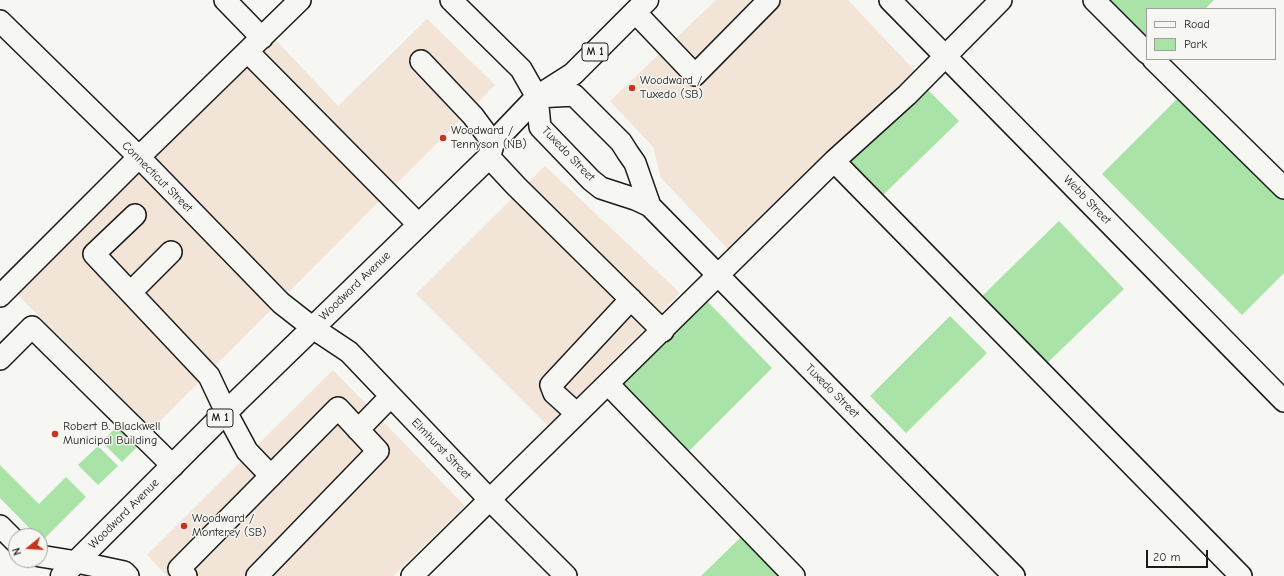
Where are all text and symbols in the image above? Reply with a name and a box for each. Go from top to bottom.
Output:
legend [1146,8,1276,60]
text: Road [1184,17,1210,31]
text: Park [1184,37,1207,51]
road number: M 1 [582,43,608,61]
place label: Woodward / Tuxedo (SB) [640,74,703,102]
marker: Woodward / Tuxedo (SB) [627,83,637,93]
place label: Woodward / Tennyson (NB) [451,124,527,152]
street label: Tuxedo Street [538,124,598,184]
marker: Woodward / Tennyson (NB) [438,133,448,143]
street label: Connecticut Street [119,139,195,215]
street label: Webb Street [1060,173,1114,227]
street label: Woodward Avenue [316,248,394,324]
street label: Tuxedo Street [802,361,862,421]
road number: M 1 [207,409,233,427]
street label: Elmhurst Street [408,415,474,483]
place label: Robert B. Blackwell Municipal Building [63,420,160,448]
marker: Robert B. Blackwell Municipal Building [50,429,60,439]
street label: Woodward Avenue [86,476,162,552]
place label: Woodward / Monterey (SB) [192,512,266,540]
marker: Woodward / Monterey (SB) [179,521,189,531]
north arrow [8,528,48,568]
scale bar [1148,542,1210,568]
text: N [10,546,24,557]
text: 20 m [1153,550,1181,564]

